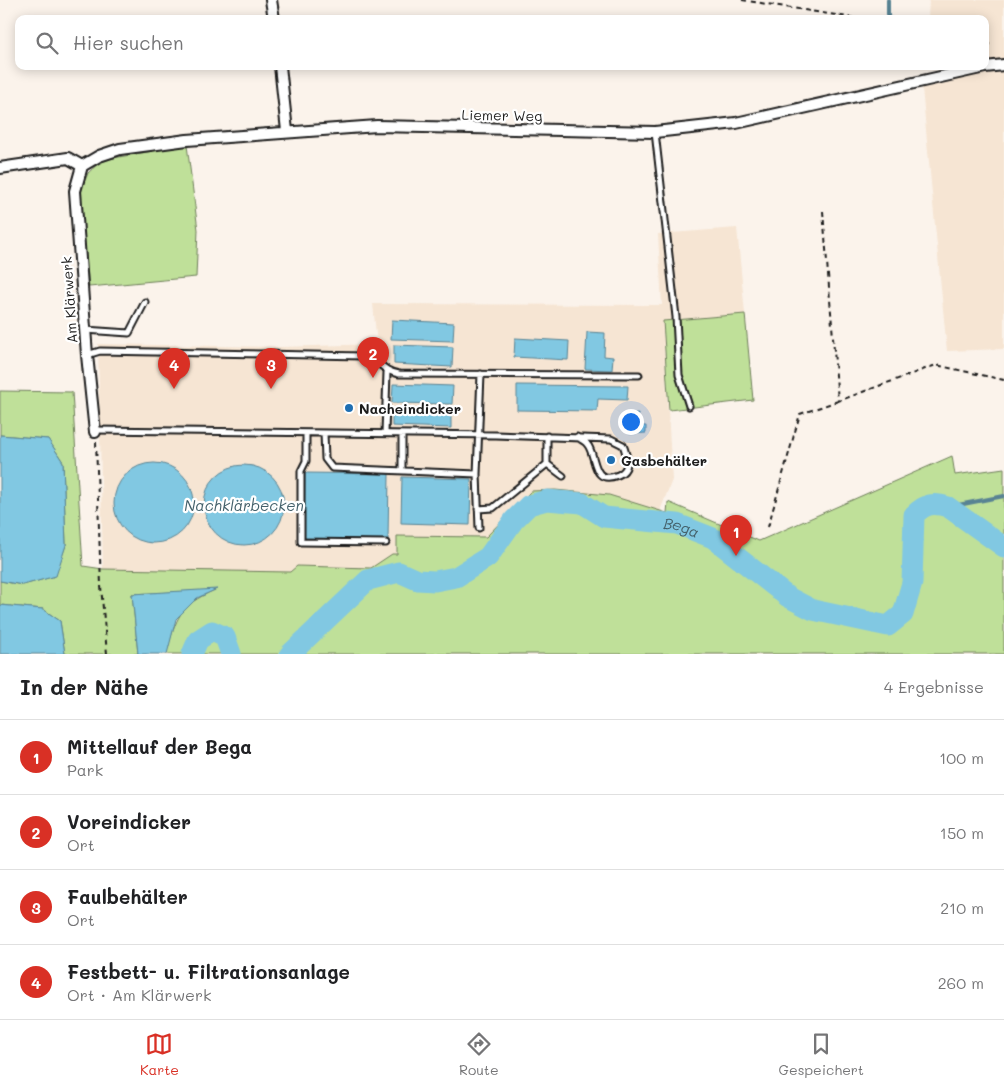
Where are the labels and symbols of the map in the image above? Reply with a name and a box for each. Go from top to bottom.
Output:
street label: Liemer Weg [461,105,543,125]
street label: Am Klärwerk [56,256,82,344]
pin: 2 [357,337,389,378]
pin: 4 [158,348,190,389]
pin: 3 [255,348,287,389]
place label: Nacheindicker [359,399,461,418]
marker: Nacheindicker [343,402,355,414]
your location [618,409,644,435]
place label: Gasbehälter [621,451,707,470]
marker: Gasbehälter [605,454,617,466]
water label: Nachklärbecken [184,495,304,515]
water label: Bega [663,513,702,542]
pin: 1 [720,515,752,556]

